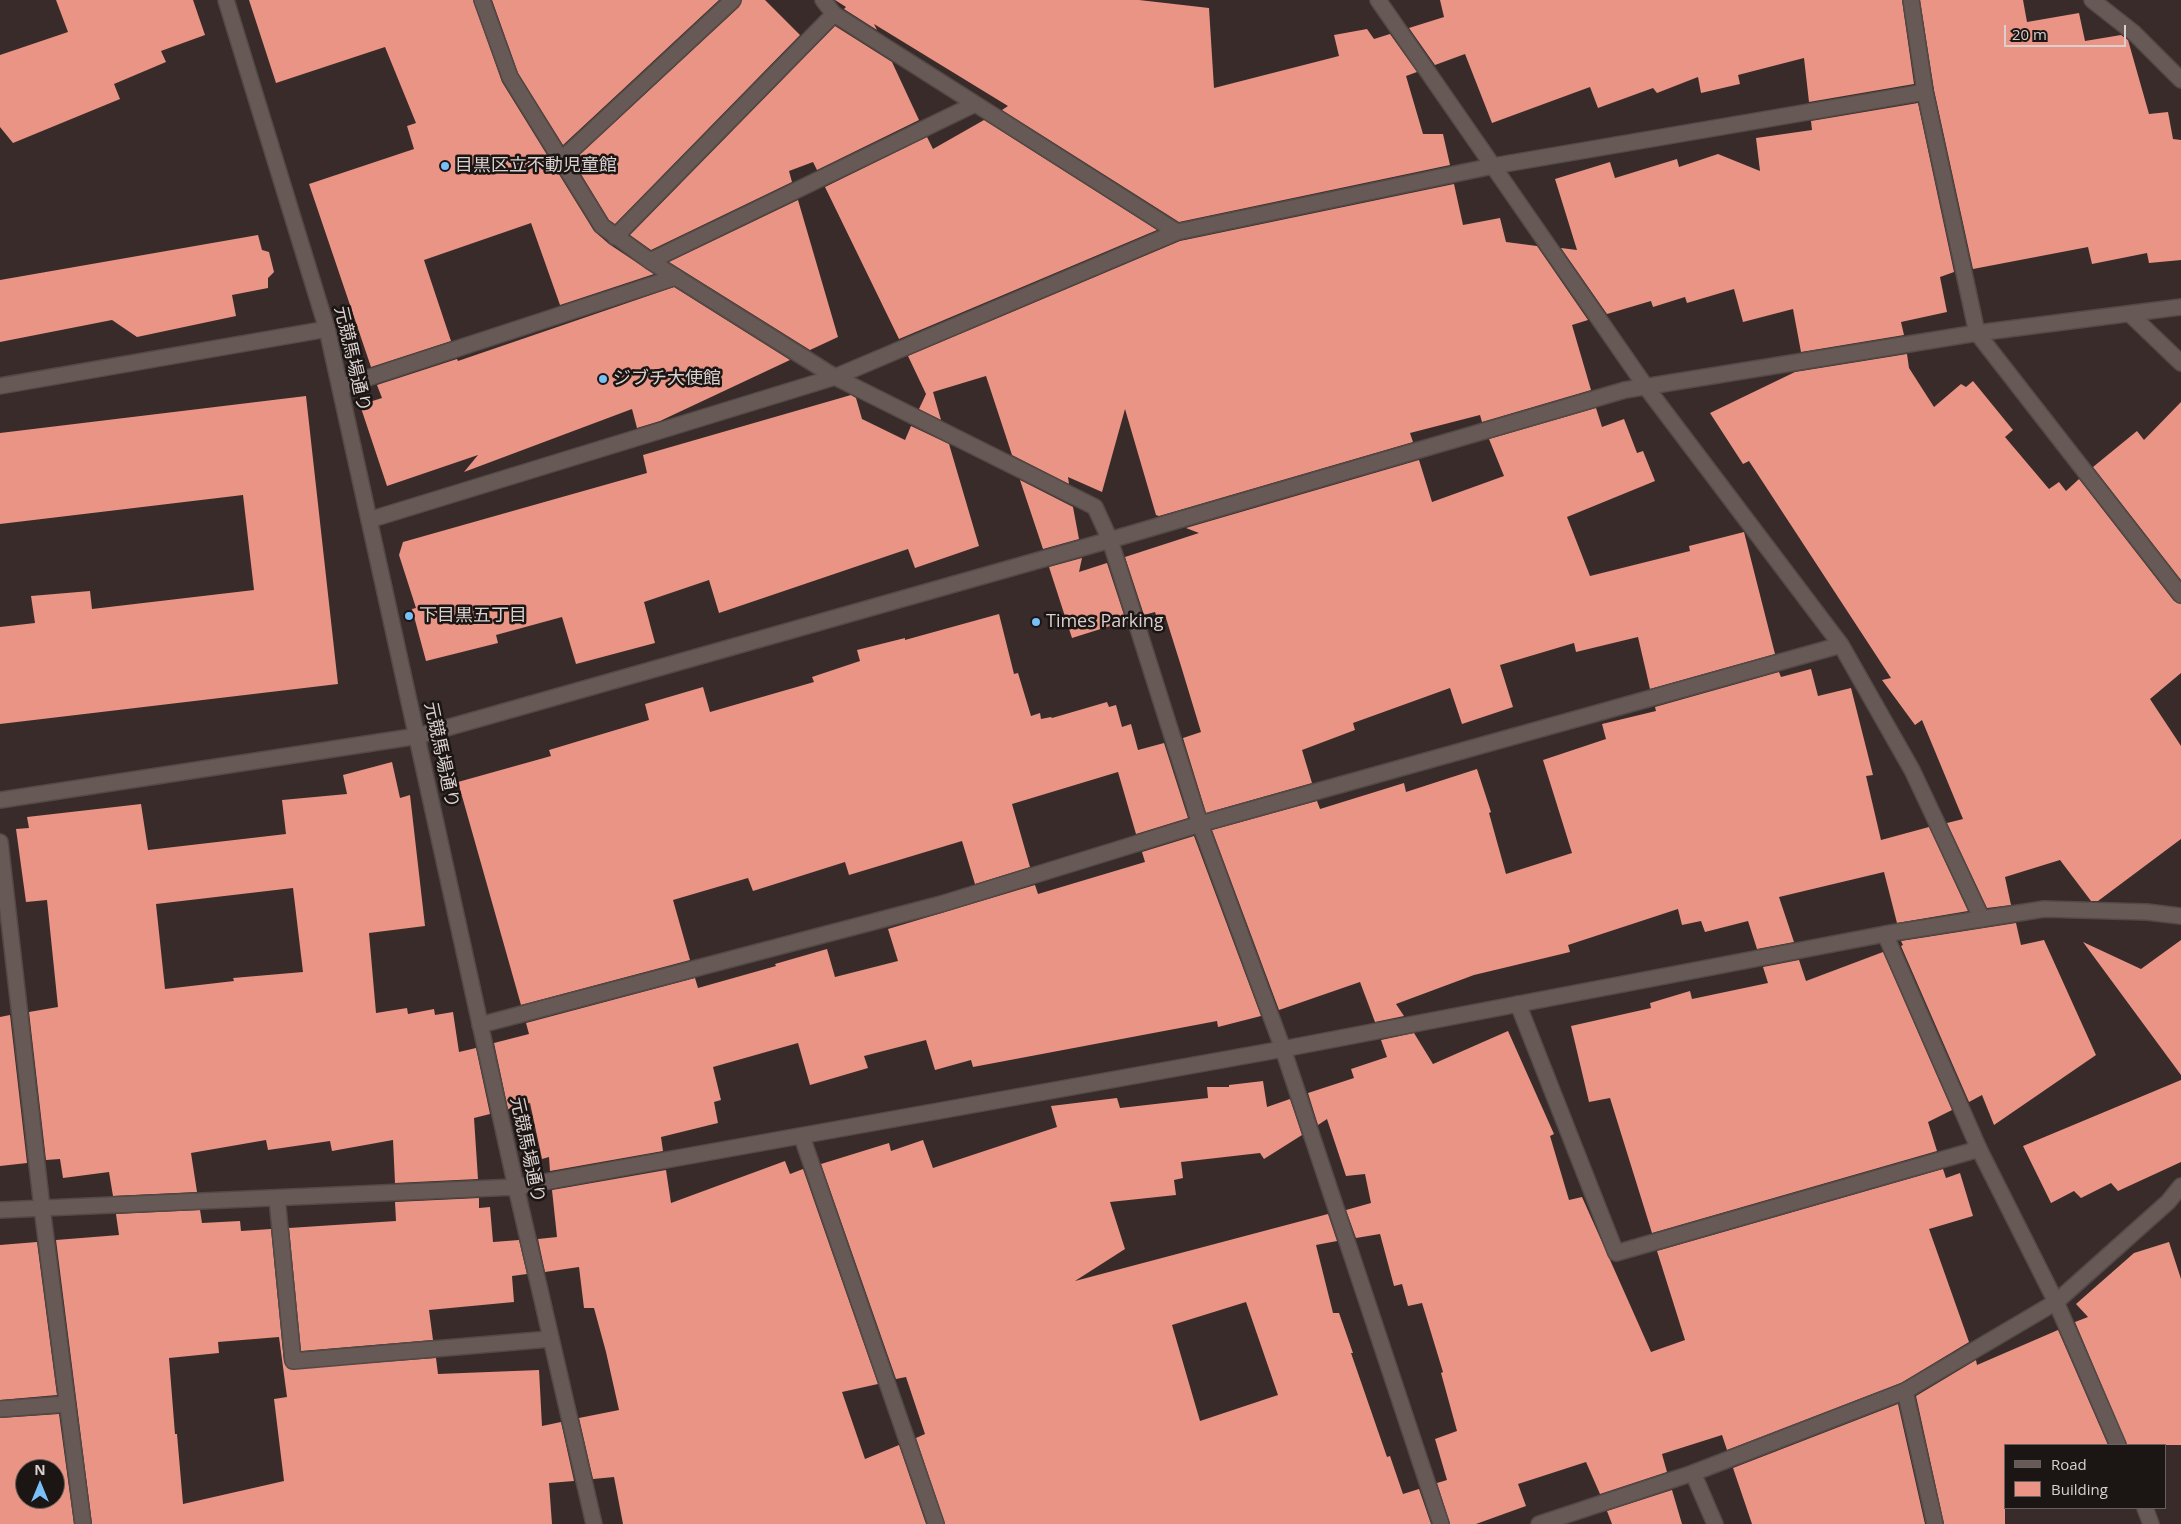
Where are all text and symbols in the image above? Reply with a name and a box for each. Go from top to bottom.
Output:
scale bar [2006,15,2128,47]
text: 20 m [2012,24,2047,44]
place label: 目黒区立不動児童館 [455,155,617,177]
marker: 目黒区立不動児童館 [439,160,451,172]
street label: 元競馬場通り [329,304,375,414]
place label: ジブチ大使館 [613,368,721,390]
marker: ジブチ大使館 [597,373,609,385]
place label: 下目黒五丁目 [419,605,527,627]
marker: 下目黒五丁目 [403,610,415,622]
place label: Times Parking [1046,611,1163,633]
marker: Times Parking [1030,616,1042,628]
street label: 元競馬場通り [419,700,463,810]
street label: 元競馬場通り [505,1095,549,1205]
legend [2004,1444,2166,1509]
text: Road [2051,1454,2087,1474]
north arrow [15,1459,65,1509]
text: N [34,1460,46,1479]
text: Building [2051,1479,2108,1499]

